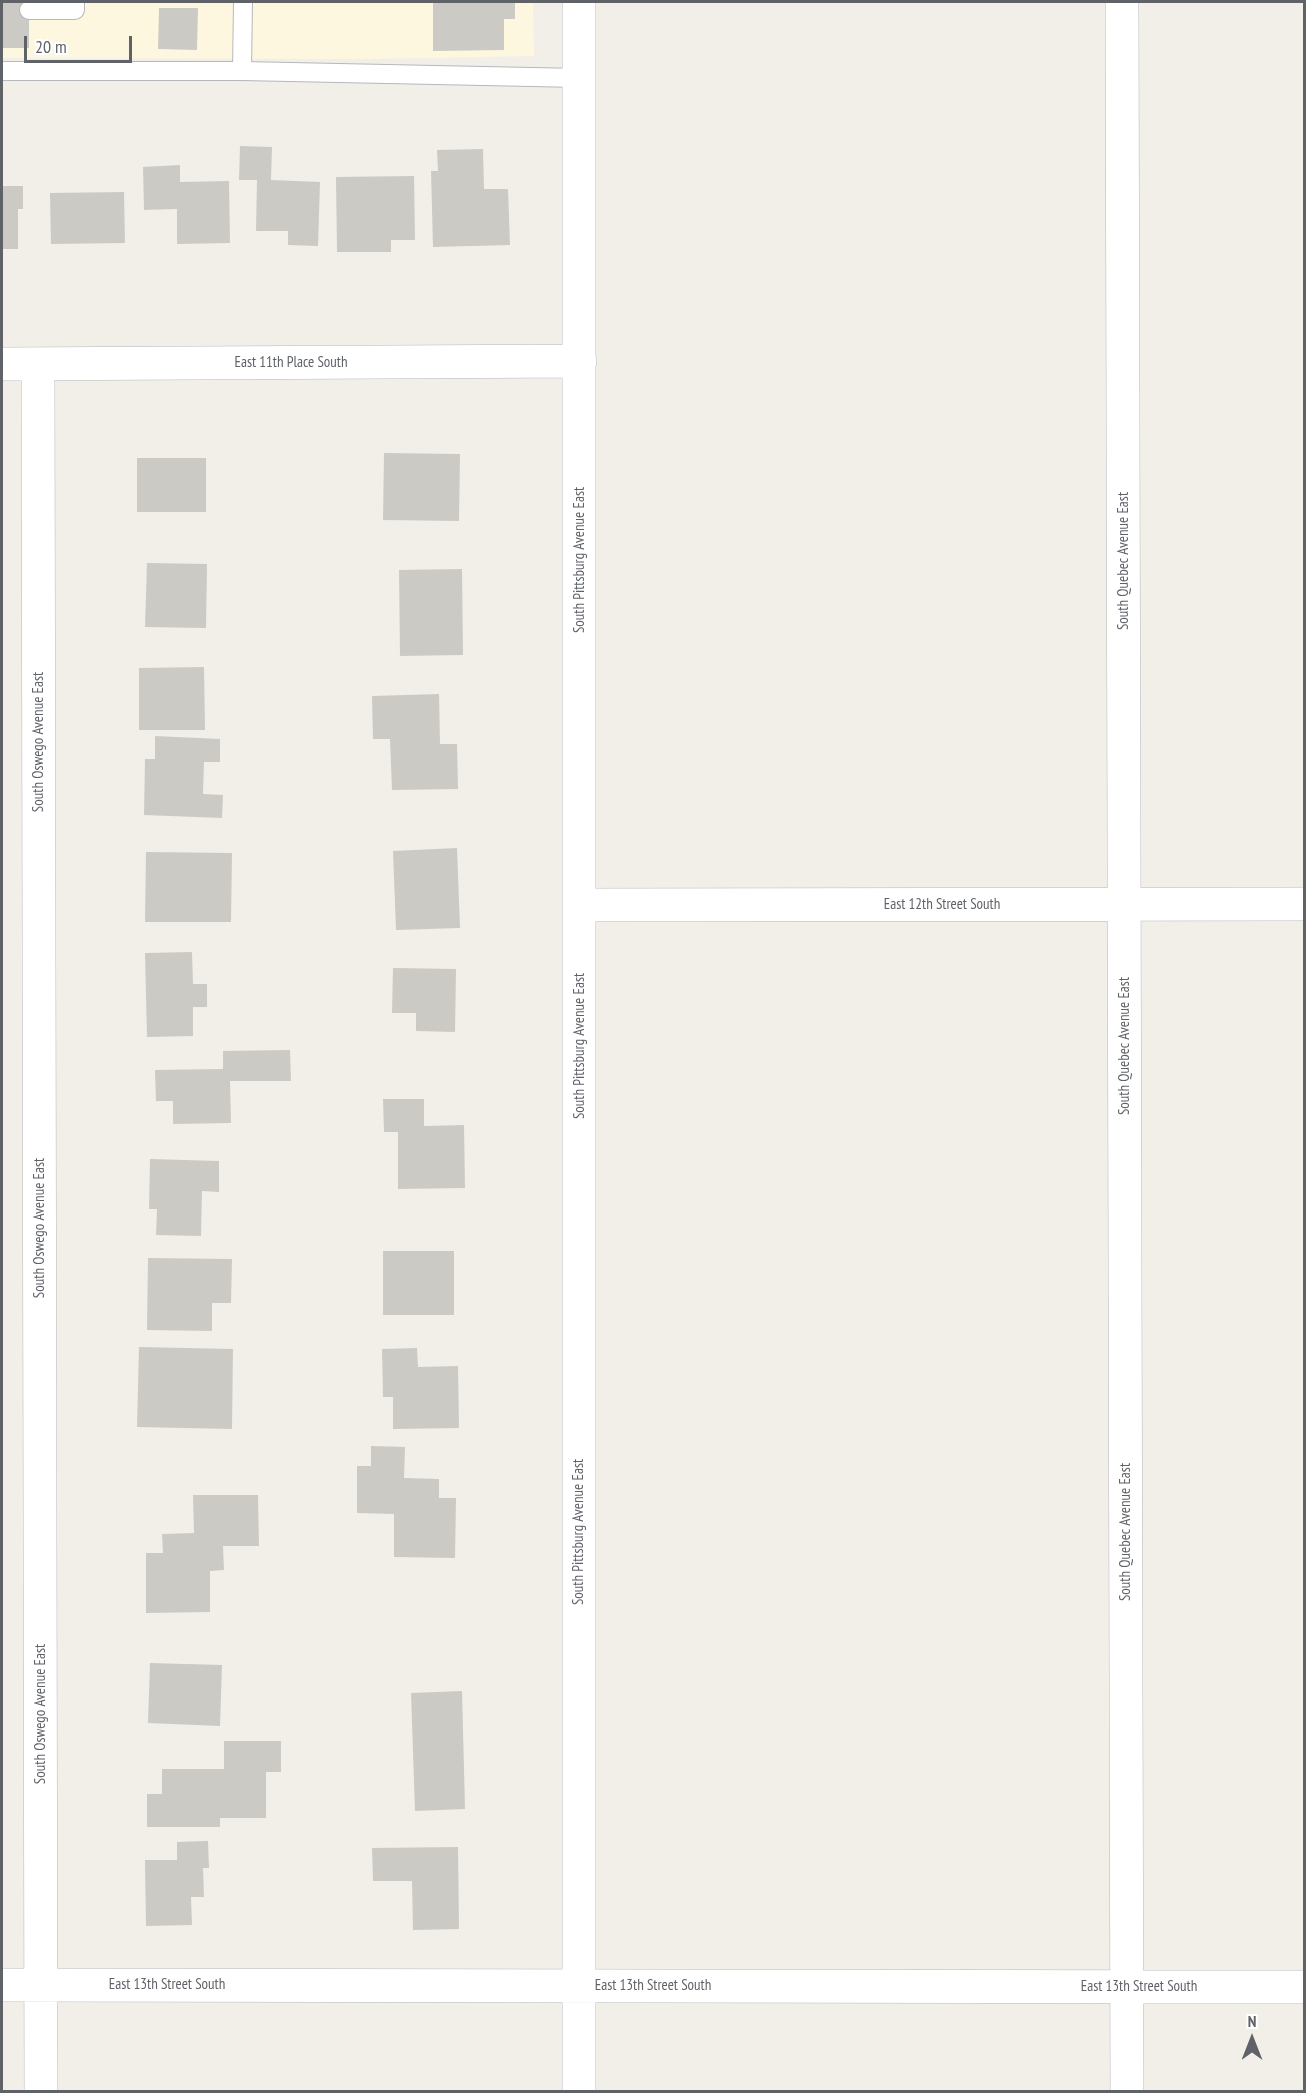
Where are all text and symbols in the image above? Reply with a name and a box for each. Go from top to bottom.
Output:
scale bar [27,24,135,62]
text: 20 m [35,35,67,58]
street label: East 11th Place South [234,354,348,372]
street label: South Pittsburg Avenue East [571,487,589,633]
street label: South Quebec Avenue East [1115,492,1133,630]
street label: South Oswego Avenue East [30,672,48,812]
street label: East 12th Street South [884,896,1000,914]
street label: South Pittsburg Avenue East [571,973,589,1119]
street label: South Quebec Avenue East [1116,977,1134,1115]
street label: South Oswego Avenue East [31,1158,49,1298]
street label: South Pittsburg Avenue East [570,1459,588,1605]
street label: South Quebec Avenue East [1117,1463,1135,1601]
street label: South Oswego Avenue East [32,1644,50,1784]
street label: East 13th Street South [109,1976,225,1994]
street label: East 13th Street South [595,1977,711,1995]
street label: East 13th Street South [1081,1978,1197,1996]
north arrow [1222,2009,1282,2069]
text: N [1248,2011,1256,2031]

